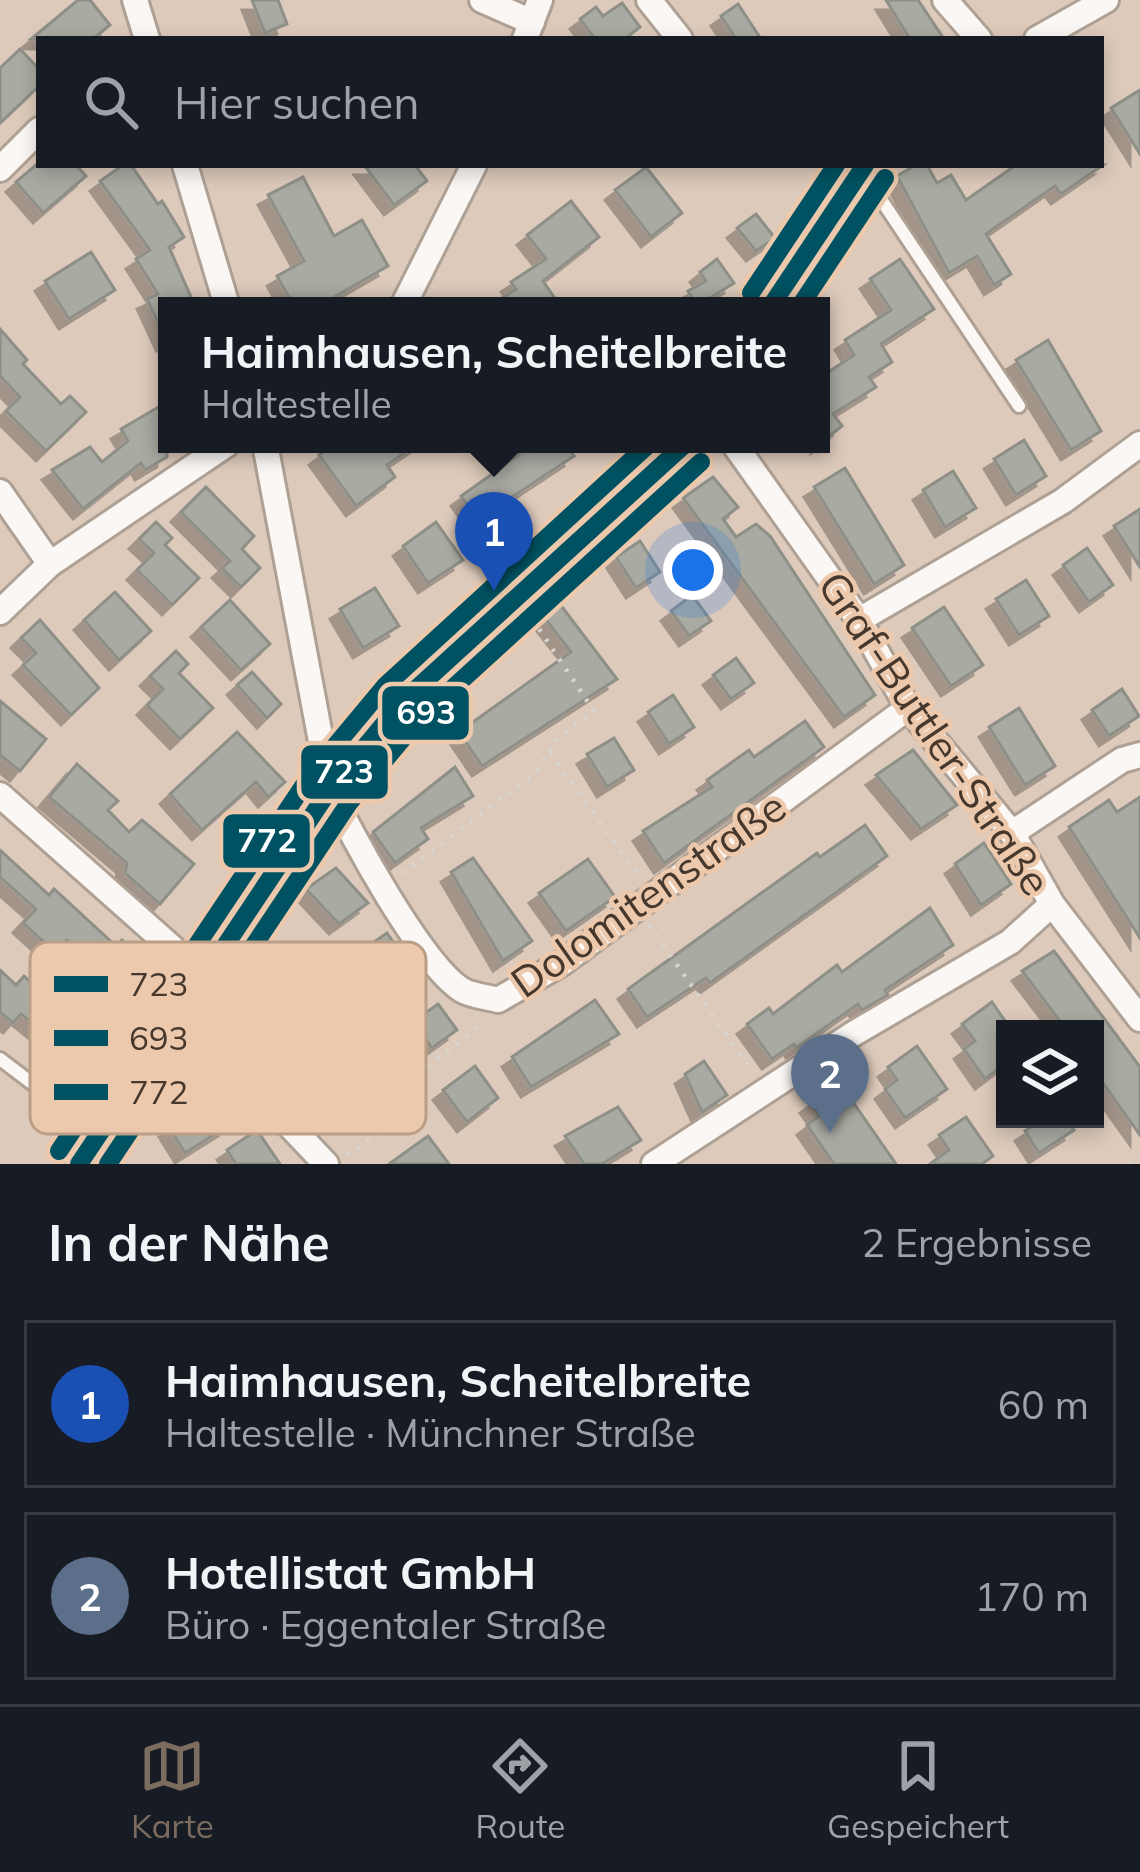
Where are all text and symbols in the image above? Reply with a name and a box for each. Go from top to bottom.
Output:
search box [36,36,1104,168]
icon: search [78,69,144,135]
text: Hier suchen [174,74,420,130]
popup [158,297,830,453]
text: Haimhausen, Scheitelbreite [201,323,787,379]
text: Haltestelle [201,379,392,428]
pin: 1 [455,492,533,591]
your location [663,540,723,600]
street label: Graf-Buttler-Straße [807,561,1063,905]
line badge: 693 [380,684,471,742]
text: 693 [396,691,456,732]
line badge: 723 [299,743,390,801]
text: 723 [314,750,374,791]
street label: Dolomitenstraße [500,780,796,1008]
line badge: 772 [221,812,312,870]
text: 772 [237,819,297,860]
legend [30,942,426,1134]
text: 723 [129,963,188,1004]
text: 693 [129,1017,188,1058]
map controls [996,1020,1104,1128]
button: layers [996,1020,1104,1128]
pin: 2 [791,1034,869,1133]
text: 772 [129,1071,188,1112]
text: In der Nähe [48,1210,330,1274]
text: 2 Ergebnisse [861,1218,1092,1267]
text: Haimhausen, Scheitelbreite [165,1352,751,1408]
text: 1 [78,1380,102,1429]
text: 60 m [998,1380,1089,1429]
text: Haltestelle · Münchner Straße [165,1408,696,1457]
text: Hotellistat GmbH [165,1544,536,1600]
text: 2 [78,1572,102,1621]
text: 170 m [974,1572,1089,1621]
text: Büro · Eggentaler Straße [165,1600,607,1649]
tab: Karte [131,1733,214,1846]
tab: Route [476,1733,565,1846]
tab: Gespeichert [827,1733,1009,1846]

